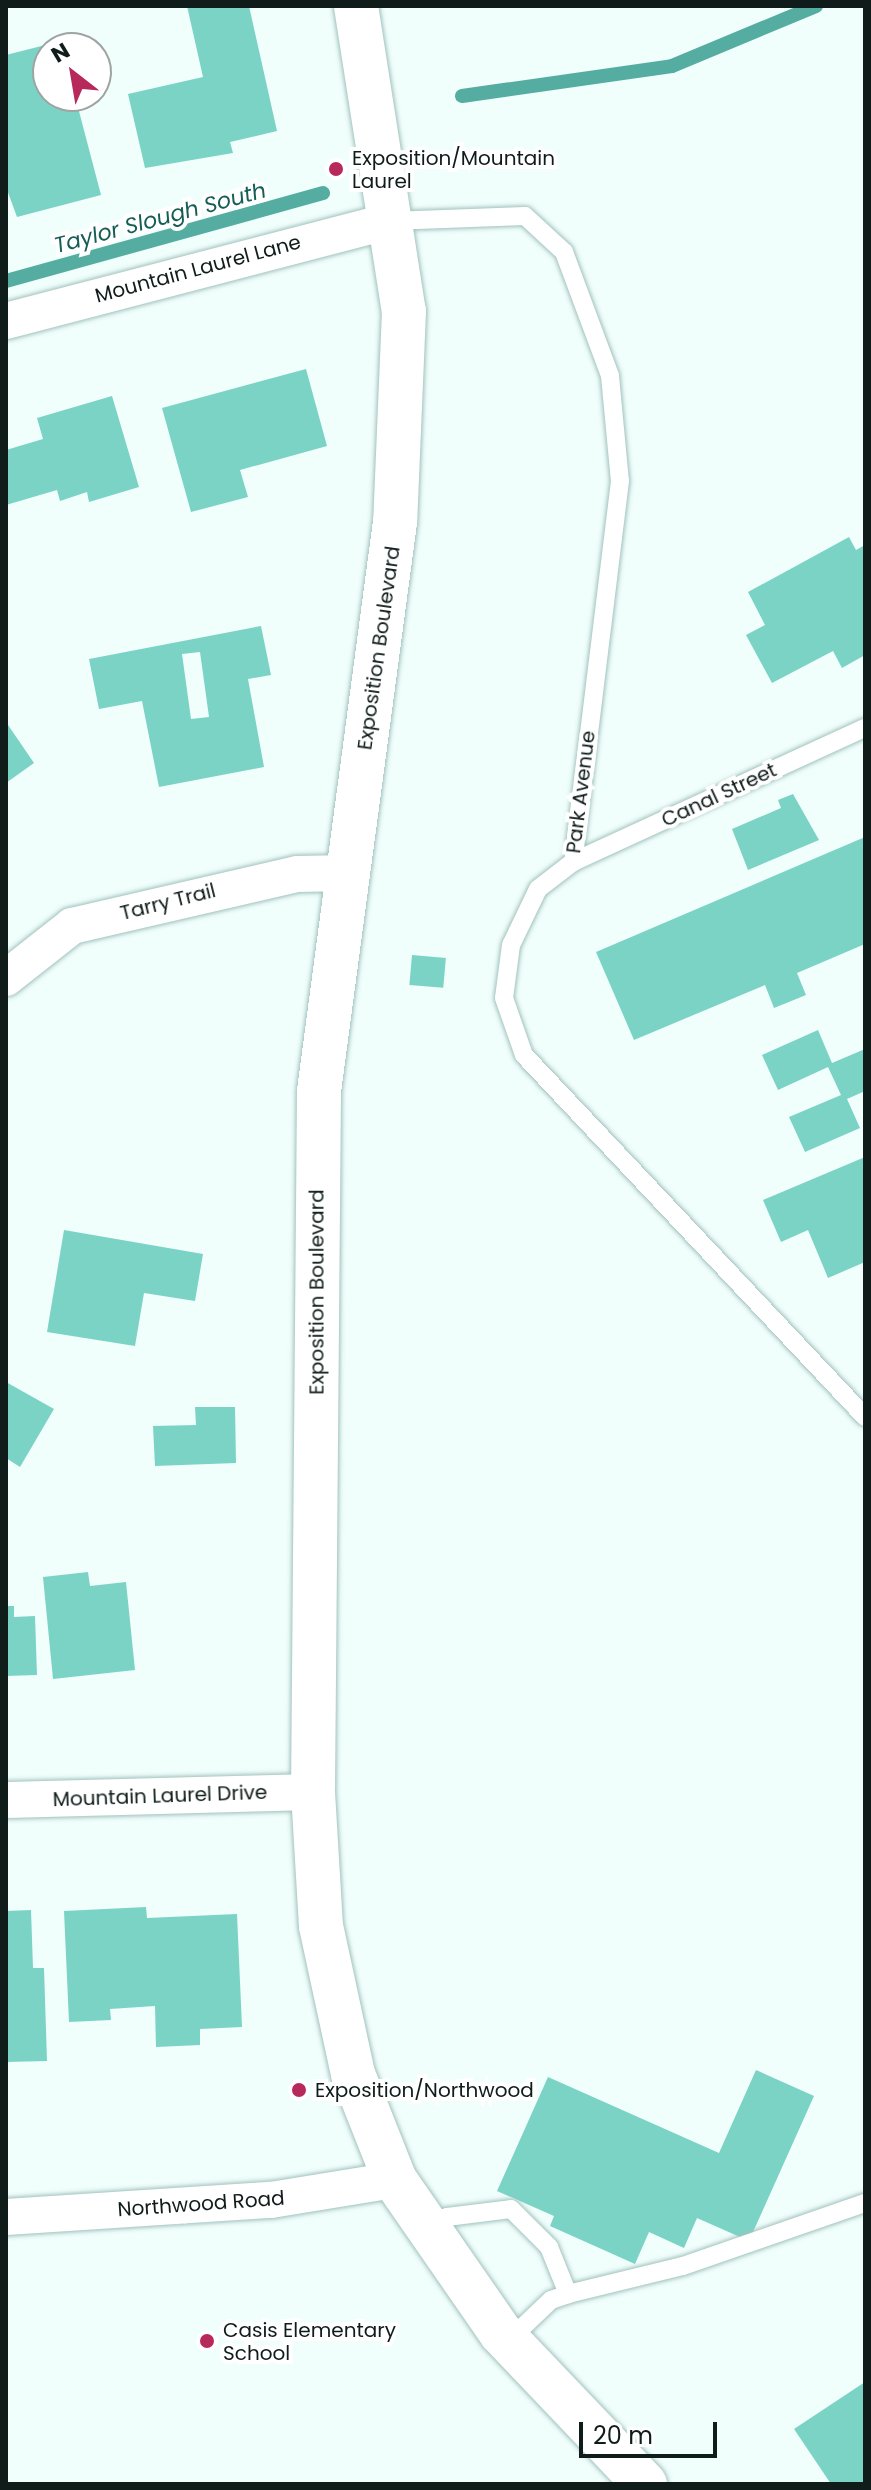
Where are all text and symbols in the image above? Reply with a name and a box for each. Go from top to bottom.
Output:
north arrow [32,32,112,112]
text: N [45,35,75,70]
place label: Exposition/Mountain Laurel [352,146,555,193]
marker: Exposition/Mountain Laurel [327,160,345,178]
water label: Taylor Slough South [51,177,269,259]
street label: Mountain Laurel Lane [93,230,303,308]
street label: Exposition Boulevard [353,545,405,751]
street label: Park Avenue [562,729,600,855]
street label: Canal Street [658,758,780,832]
street label: Tarry Trail [118,879,218,925]
street label: Exposition Boulevard [305,1189,329,1395]
street label: Mountain Laurel Drive [52,1780,268,1812]
place label: Exposition/Northwood [315,2078,534,2102]
marker: Exposition/Northwood [290,2081,308,2099]
street label: Northwood Road [117,2186,285,2222]
place label: Casis Elementary School [223,2318,396,2365]
marker: Casis Elementary School [198,2332,216,2350]
scale bar [583,2406,721,2456]
text: 20 m [593,2419,653,2452]

